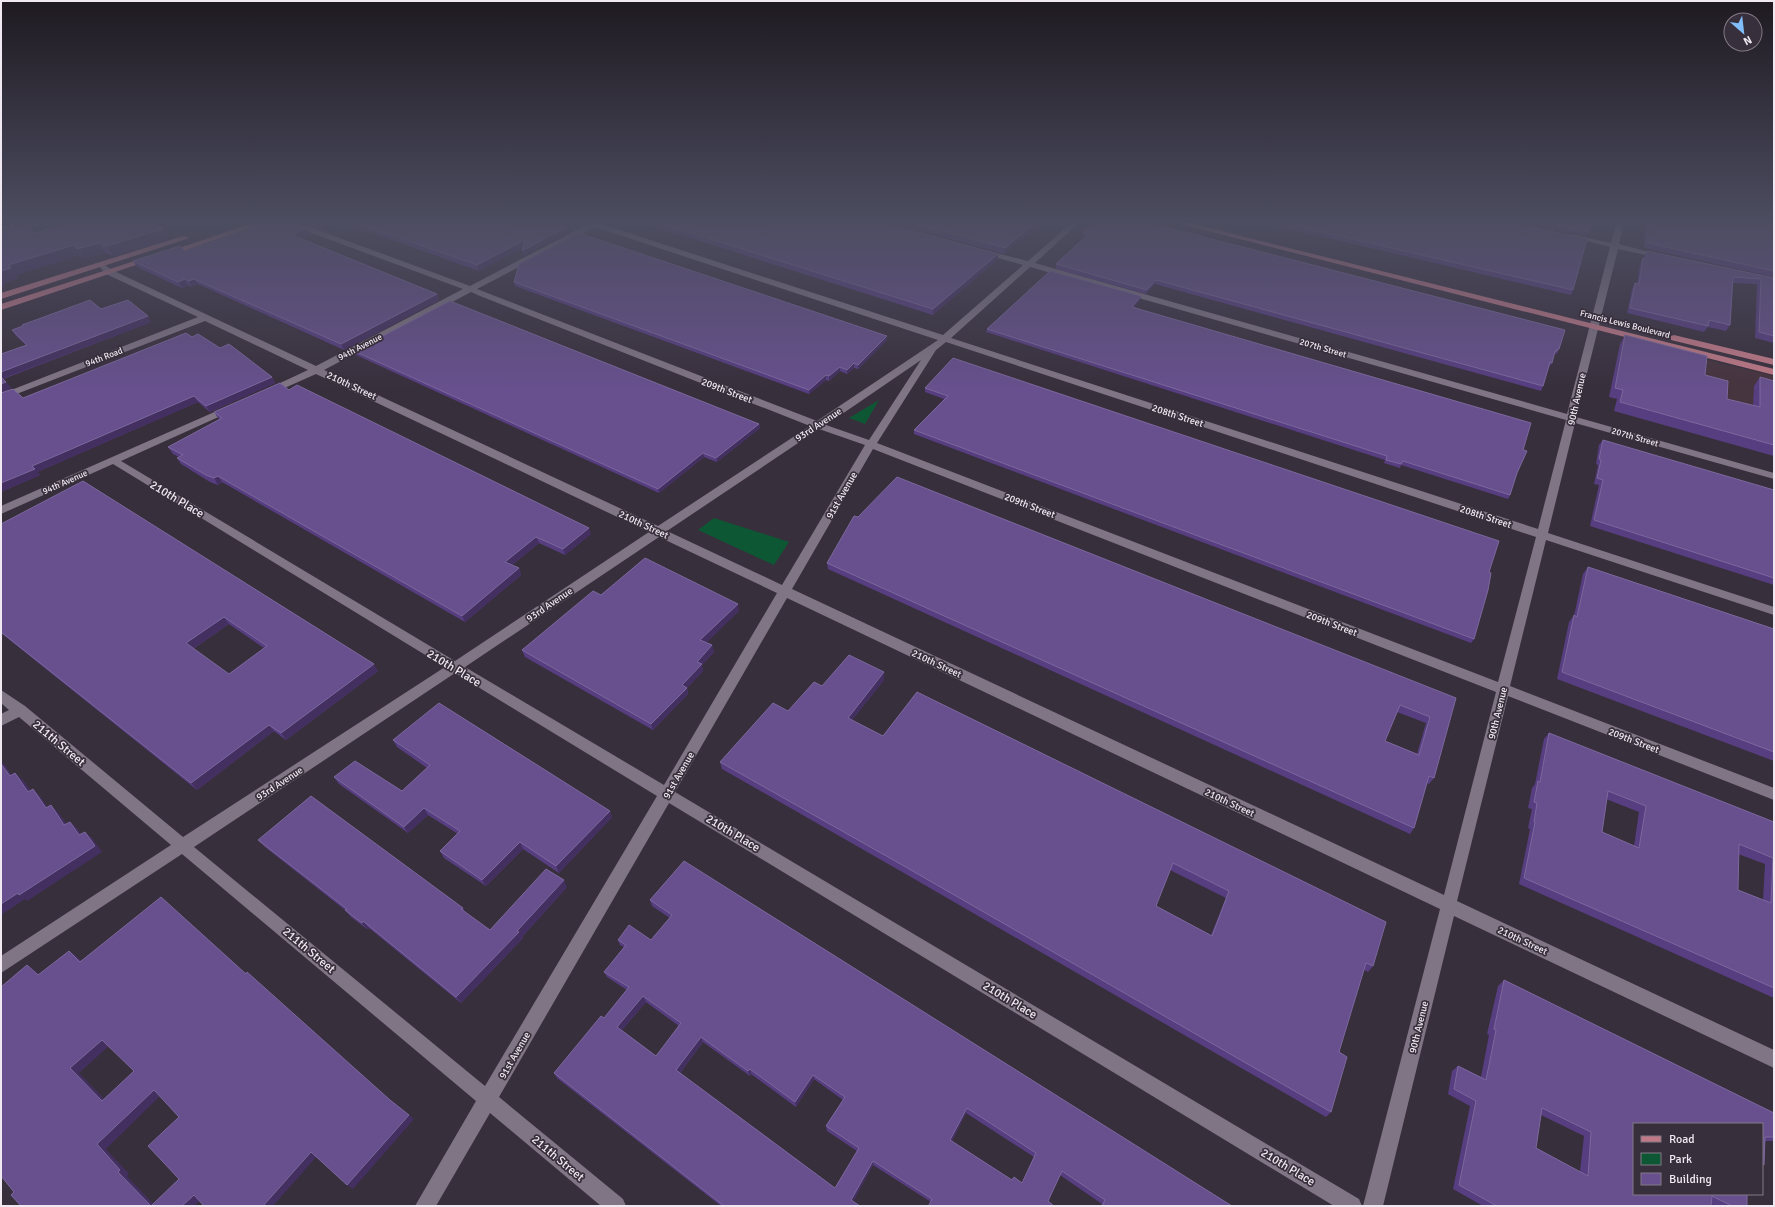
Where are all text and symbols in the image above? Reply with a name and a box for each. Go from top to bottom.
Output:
north arrow [1723,12,1763,52]
text: N [1741,33,1754,48]
street label: Francis Lewis Boulevard [1579,308,1671,341]
street label: 94th Avenue [336,331,385,363]
street label: 207th Street [1298,337,1347,360]
street label: 94th Road [84,345,125,370]
street label: 210th Street [325,369,379,403]
street label: 90th Avenue [1565,372,1589,427]
street label: 209th Street [700,376,754,406]
street label: 208th Street [1150,402,1205,430]
street label: 93rd Avenue [793,405,844,444]
street label: 207th Street [1610,426,1659,449]
street label: 94th Avenue [41,467,90,497]
street label: 91st Avenue [824,470,860,521]
street label: 210th Place [147,477,207,522]
street label: 209th Street [1003,491,1057,521]
street label: 208th Street [1458,503,1513,531]
street label: 210th Street [617,508,671,542]
street label: 93rd Avenue [524,585,575,625]
street label: 209th Street [1305,609,1359,639]
street label: 210th Place [424,646,484,691]
street label: 210th Street [910,647,964,681]
street label: 90th Avenue [1486,686,1510,741]
street label: 211th Street [29,717,88,770]
street label: 209th Street [1607,726,1661,756]
street label: 91st Avenue [661,750,697,801]
street label: 93rd Avenue [254,764,305,803]
street label: 210th Street [1203,786,1257,820]
street label: 210th Place [703,811,763,856]
street label: 211th Street [279,924,338,977]
street label: 210th Street [1496,924,1550,958]
street label: 210th Place [980,978,1040,1023]
street label: 90th Avenue [1407,1000,1431,1055]
street label: 91st Avenue [497,1030,533,1081]
legend [1633,1123,1763,1195]
street label: 211th Street [528,1132,587,1185]
text: Road [1669,1132,1695,1147]
street label: 210th Place [1258,1145,1318,1190]
text: Park [1669,1152,1692,1167]
text: Building [1669,1172,1712,1187]

